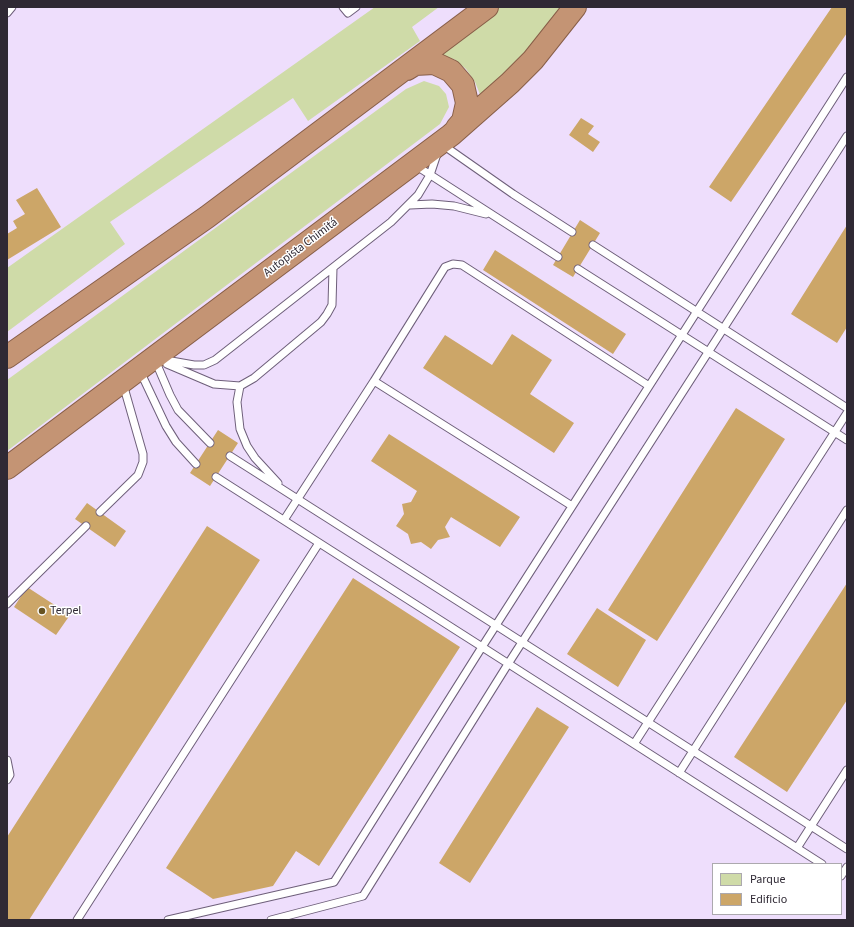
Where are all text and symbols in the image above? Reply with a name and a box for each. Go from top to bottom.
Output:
street label: Autopista Chimitá [261,215,341,281]
place label: Terpel [50,604,81,618]
marker: Terpel [37,606,47,616]
legend [712,863,842,915]
text: Parque [750,871,786,888]
text: Edificio [750,891,787,908]

